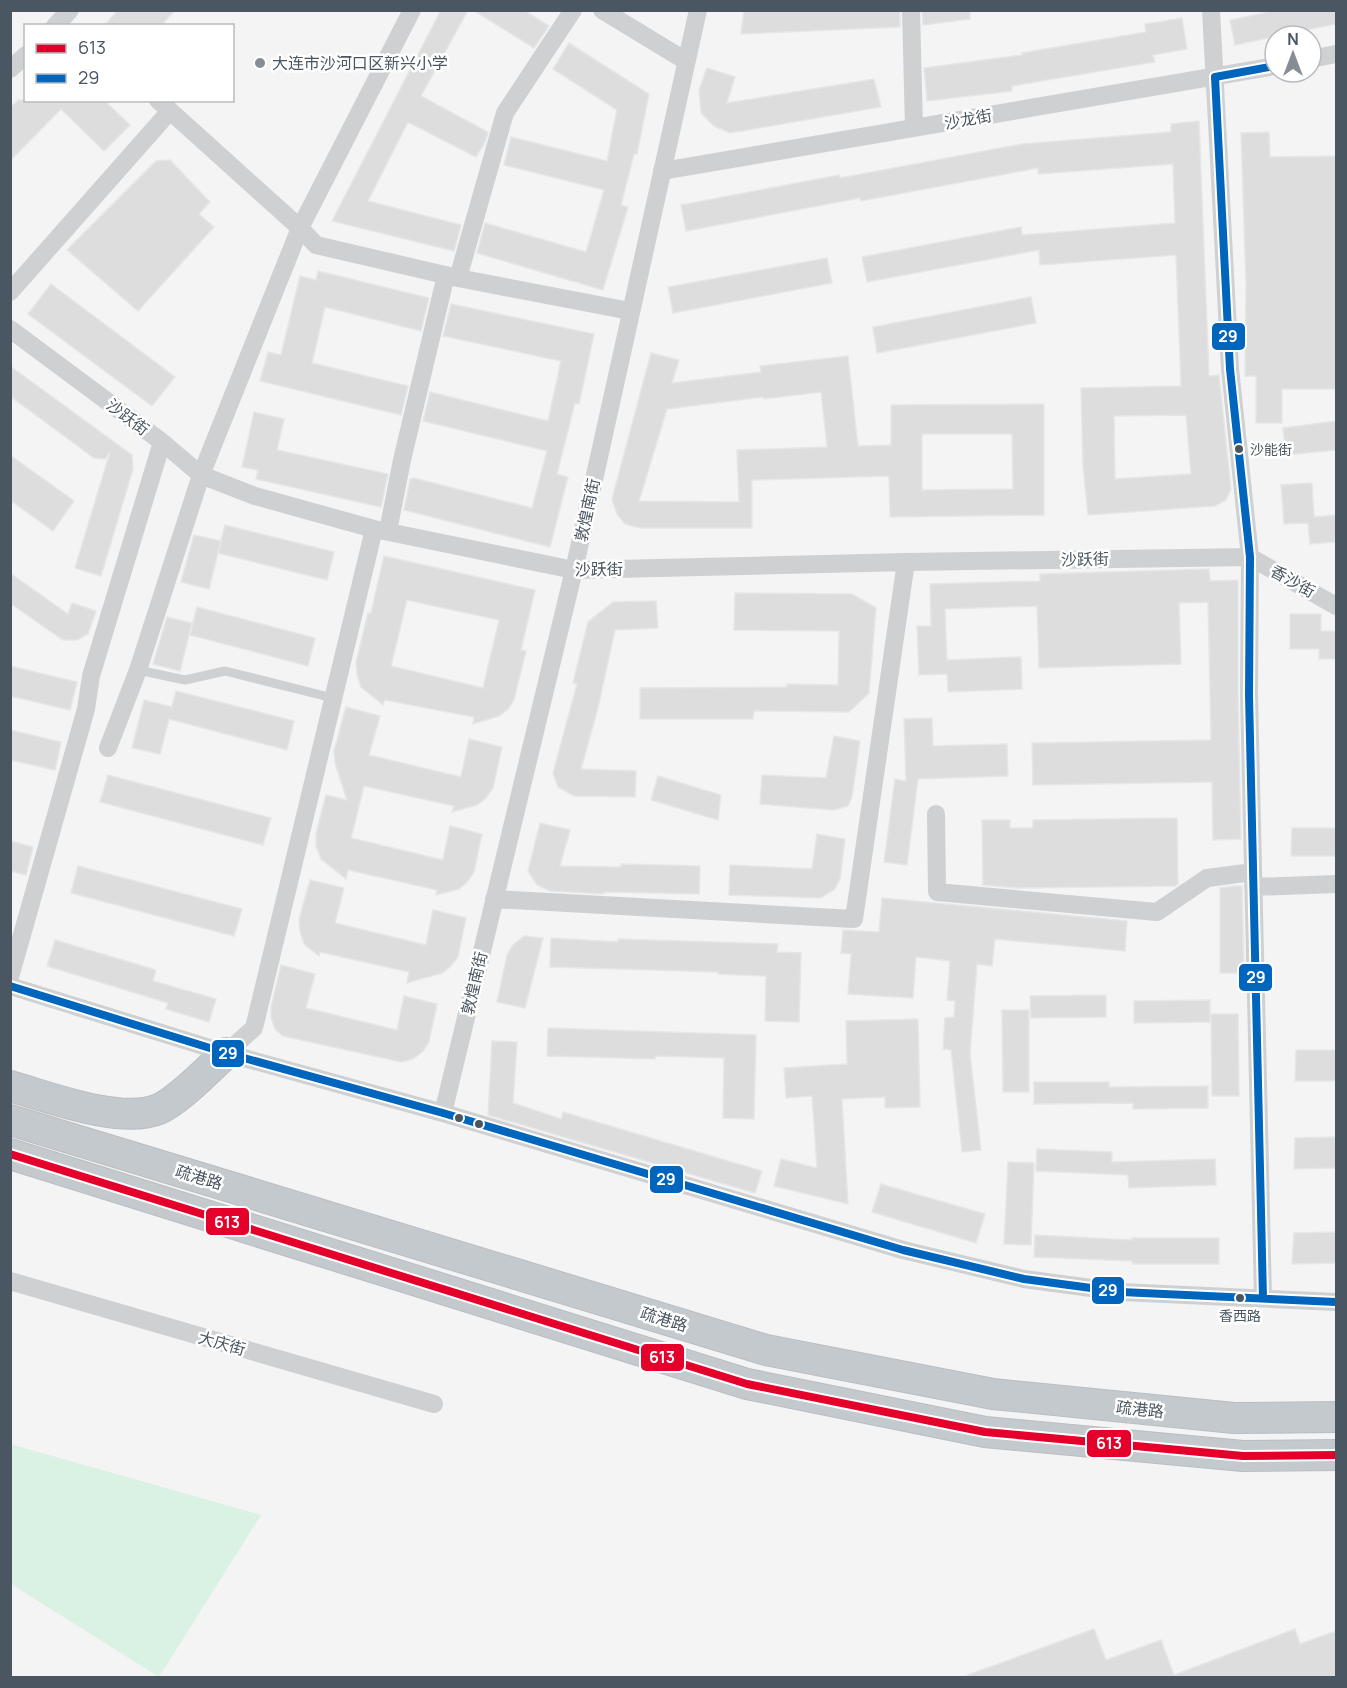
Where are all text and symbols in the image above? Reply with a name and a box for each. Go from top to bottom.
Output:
legend [24,24,234,102]
north arrow [1263,24,1323,84]
text: N [1287,28,1299,50]
text: 613 [78,35,106,59]
place label: 大连市沙河口区新兴小学 [272,52,448,74]
marker: 大连市沙河口区新兴小学 [253,56,267,70]
text: 29 [78,65,99,89]
street label: 沙龙街 [942,104,994,134]
line badge: 29 [1211,322,1246,351]
text: 29 [1218,325,1238,347]
street label: 沙跃街 [102,394,154,440]
place label: 沙能街 [1250,440,1292,459]
marker: 沙能街 [1233,443,1245,455]
street label: 敦煌南街 [570,476,604,544]
street label: 沙跃街 [1061,548,1109,570]
street label: 沙跃街 [575,558,623,580]
street label: 香沙街 [1267,560,1319,602]
street label: 敦煌南街 [456,949,492,1017]
line badge: 29 [1238,963,1273,992]
text: 29 [1246,966,1266,988]
line badge: 29 [211,1039,245,1068]
text: 29 [218,1042,238,1064]
unlabelled marker [453,1112,465,1124]
unlabelled marker [473,1118,485,1130]
street label: 疏港路 [173,1159,225,1195]
line badge: 29 [649,1165,684,1194]
text: 29 [656,1168,676,1190]
line badge: 613 [205,1207,250,1236]
text: 613 [214,1211,240,1233]
line badge: 29 [1091,1276,1125,1305]
text: 29 [1098,1279,1118,1301]
marker: 香西路 [1234,1292,1246,1304]
street label: 疏港路 [638,1301,690,1337]
place label: 香西路 [1219,1306,1261,1325]
street label: 大庆街 [196,1326,248,1360]
line badge: 613 [640,1343,685,1372]
text: 613 [649,1346,675,1368]
street label: 疏港路 [1115,1396,1165,1422]
line badge: 613 [1086,1429,1132,1458]
text: 613 [1096,1432,1122,1454]

